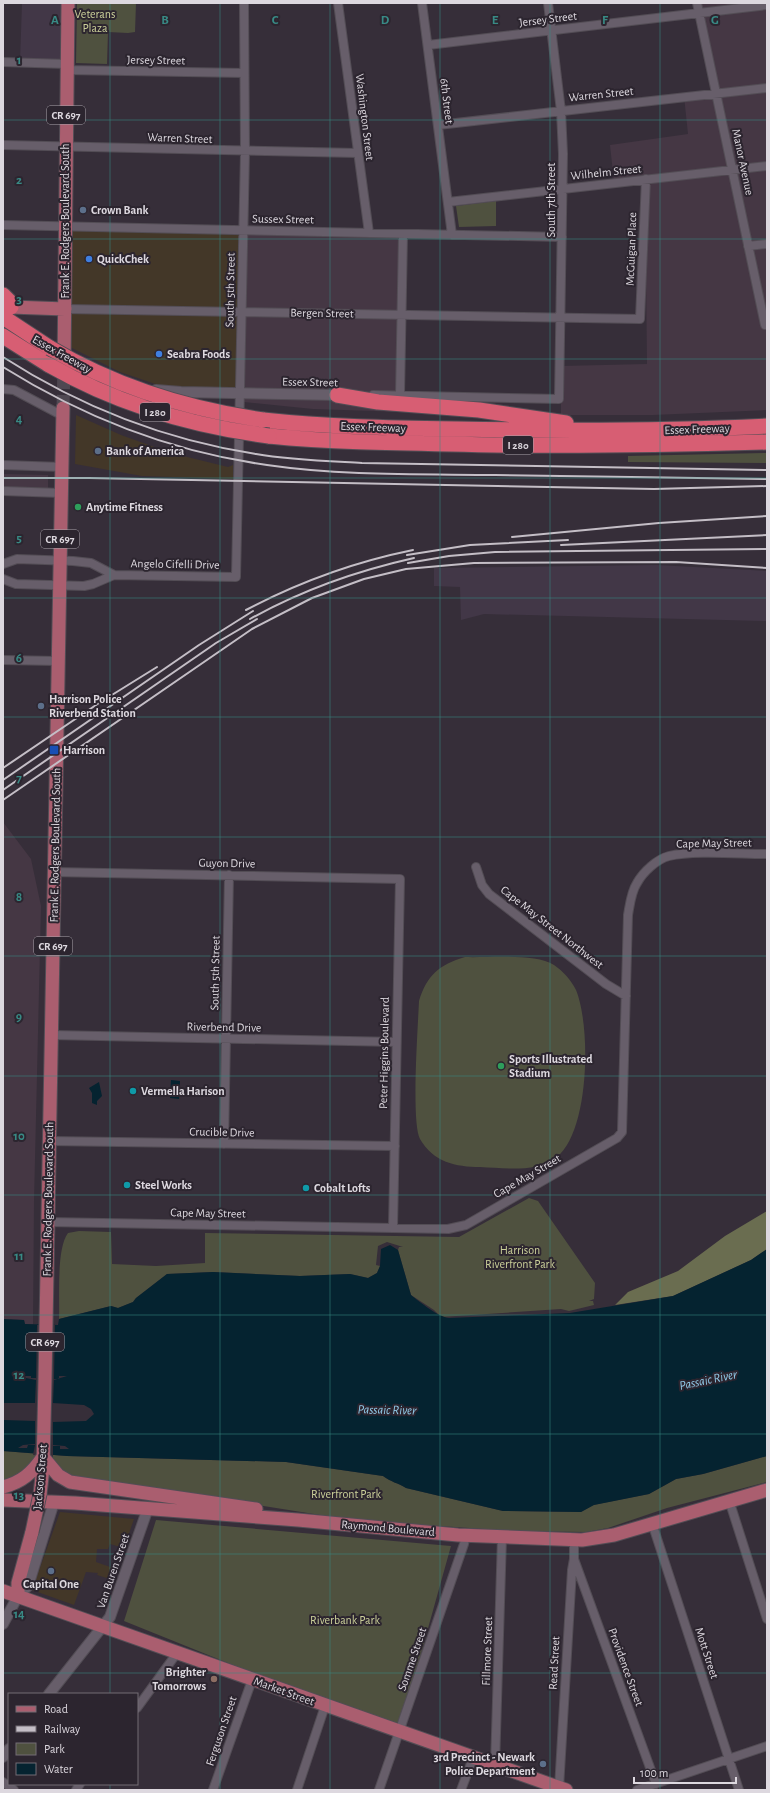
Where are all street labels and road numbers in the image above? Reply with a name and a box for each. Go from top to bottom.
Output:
street label: Jersey Street [518,9,578,29]
street label: Jersey Street [127,53,185,68]
street label: Washington Street [354,73,376,161]
street label: 6th Street [438,77,456,125]
street label: Warren Street [568,85,634,103]
road number: CR 697 [47,106,85,124]
street label: Manor Avenue [730,128,756,196]
street label: Warren Street [147,131,213,145]
street label: Frank E. Rodgers Boulevard South [59,144,71,298]
street label: South 7th Street [545,162,557,237]
street label: Wilhelm Street [570,162,642,182]
street label: Sussex Street [252,212,314,226]
street label: McGuigan Place [624,212,638,286]
street label: South 5th Street [223,252,237,327]
street label: Bergen Street [290,306,354,320]
street label: Essex Freeway [30,333,94,376]
street label: Essex Street [282,376,338,388]
road number: I 280 [140,403,170,421]
street label: Essex Freeway [340,420,406,435]
street label: Essex Freeway [664,422,730,437]
road number: I 280 [503,436,533,454]
road number: CR 697 [41,530,79,548]
street label: Angelo Cifelli Drive [130,557,220,571]
street label: Frank E. Rodgers Boulevard South [48,767,62,923]
street label: Cape May Street [676,836,752,851]
street label: Guyon Drive [198,857,255,870]
street label: Cape May Street Northwest [498,883,606,972]
street label: South 5th Street [208,935,222,1010]
road number: CR 697 [34,937,72,955]
street label: Peter Higgins Boulevard [377,997,391,1109]
street label: Riverbend Drive [186,1020,262,1034]
street label: Frank E. Rodgers Boulevard South [41,1121,55,1277]
street label: Crucible Drive [189,1125,255,1139]
street label: Cape May Street [491,1152,563,1201]
street label: Cape May Street [170,1206,246,1221]
road number: CR 697 [26,1333,64,1351]
street label: Jackson Street [31,1444,49,1510]
street label: Raymond Boulevard [341,1518,435,1539]
street label: Van Buren Street [95,1532,131,1610]
street label: Fillmore Street [480,1616,494,1686]
street label: Somme Street [396,1626,428,1692]
street label: Providence Street [606,1626,646,1708]
street label: Mott Street [693,1626,721,1680]
street label: Read Street [547,1636,561,1690]
street label: Market Street [252,1674,316,1708]
street label: Ferguson Street [203,1694,239,1767]

